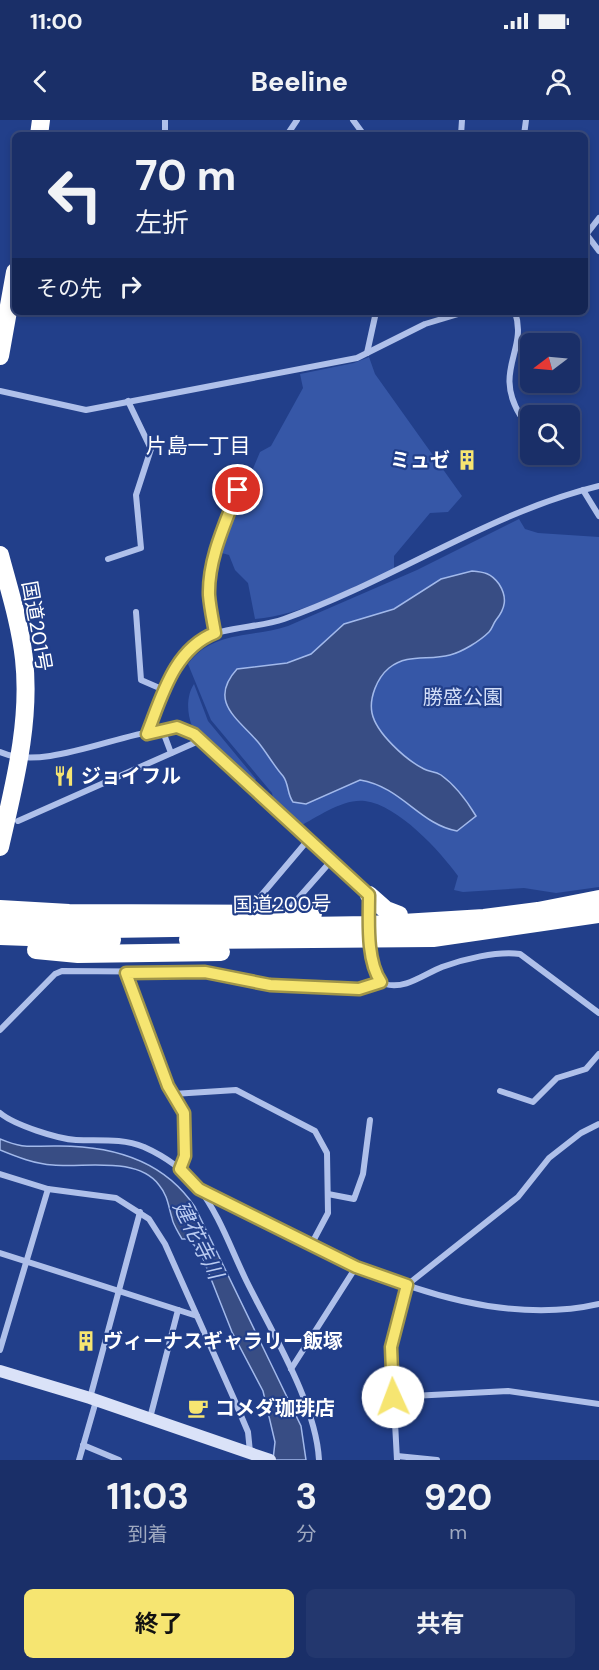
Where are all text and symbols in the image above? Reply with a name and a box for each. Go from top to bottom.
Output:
text: 11:00 [30,7,83,36]
text: Beeline [251,64,348,99]
icon: back [24,65,57,98]
icon: person [542,65,575,98]
text: 70 m [135,148,236,203]
icon: left [36,156,114,234]
text: 左折 [135,205,189,240]
icon: right [114,270,147,303]
text: その先 [36,274,102,303]
north arrow [520,333,580,393]
map controls [520,333,580,465]
button: search [520,405,580,465]
district label: 片島一丁目 [146,432,251,460]
place label: ミュゼ [390,447,450,473]
building icon: ミュゼ [455,448,479,472]
pin [212,464,263,515]
icon: arrive [221,473,254,506]
street label: 国道201号 [16,579,58,673]
park label: 勝盛公園 [423,684,503,710]
place label: ジョイフル [81,763,181,789]
restaurant icon: ジョイフル [52,764,76,788]
street label: 国道200号 [232,890,332,918]
water label: 建花寺川 [166,1196,230,1286]
place label: ヴィーナスギャラリー飯塚 [103,1328,343,1354]
building icon: ヴィーナスギャラリー飯塚 [74,1329,98,1353]
position arrow [361,1365,425,1429]
place label: コメダ珈琲店 [215,1395,335,1421]
cafe icon: コメダ珈琲店 [186,1396,210,1420]
text: 11:03 [107,1473,189,1520]
text: 3 [296,1473,317,1520]
text: 920 [424,1474,492,1521]
text: m [449,1519,467,1545]
text: 到着 [128,1521,168,1547]
text: 分 [296,1521,316,1547]
button: 終了 [24,1589,294,1658]
button: 共有 [306,1589,575,1658]

